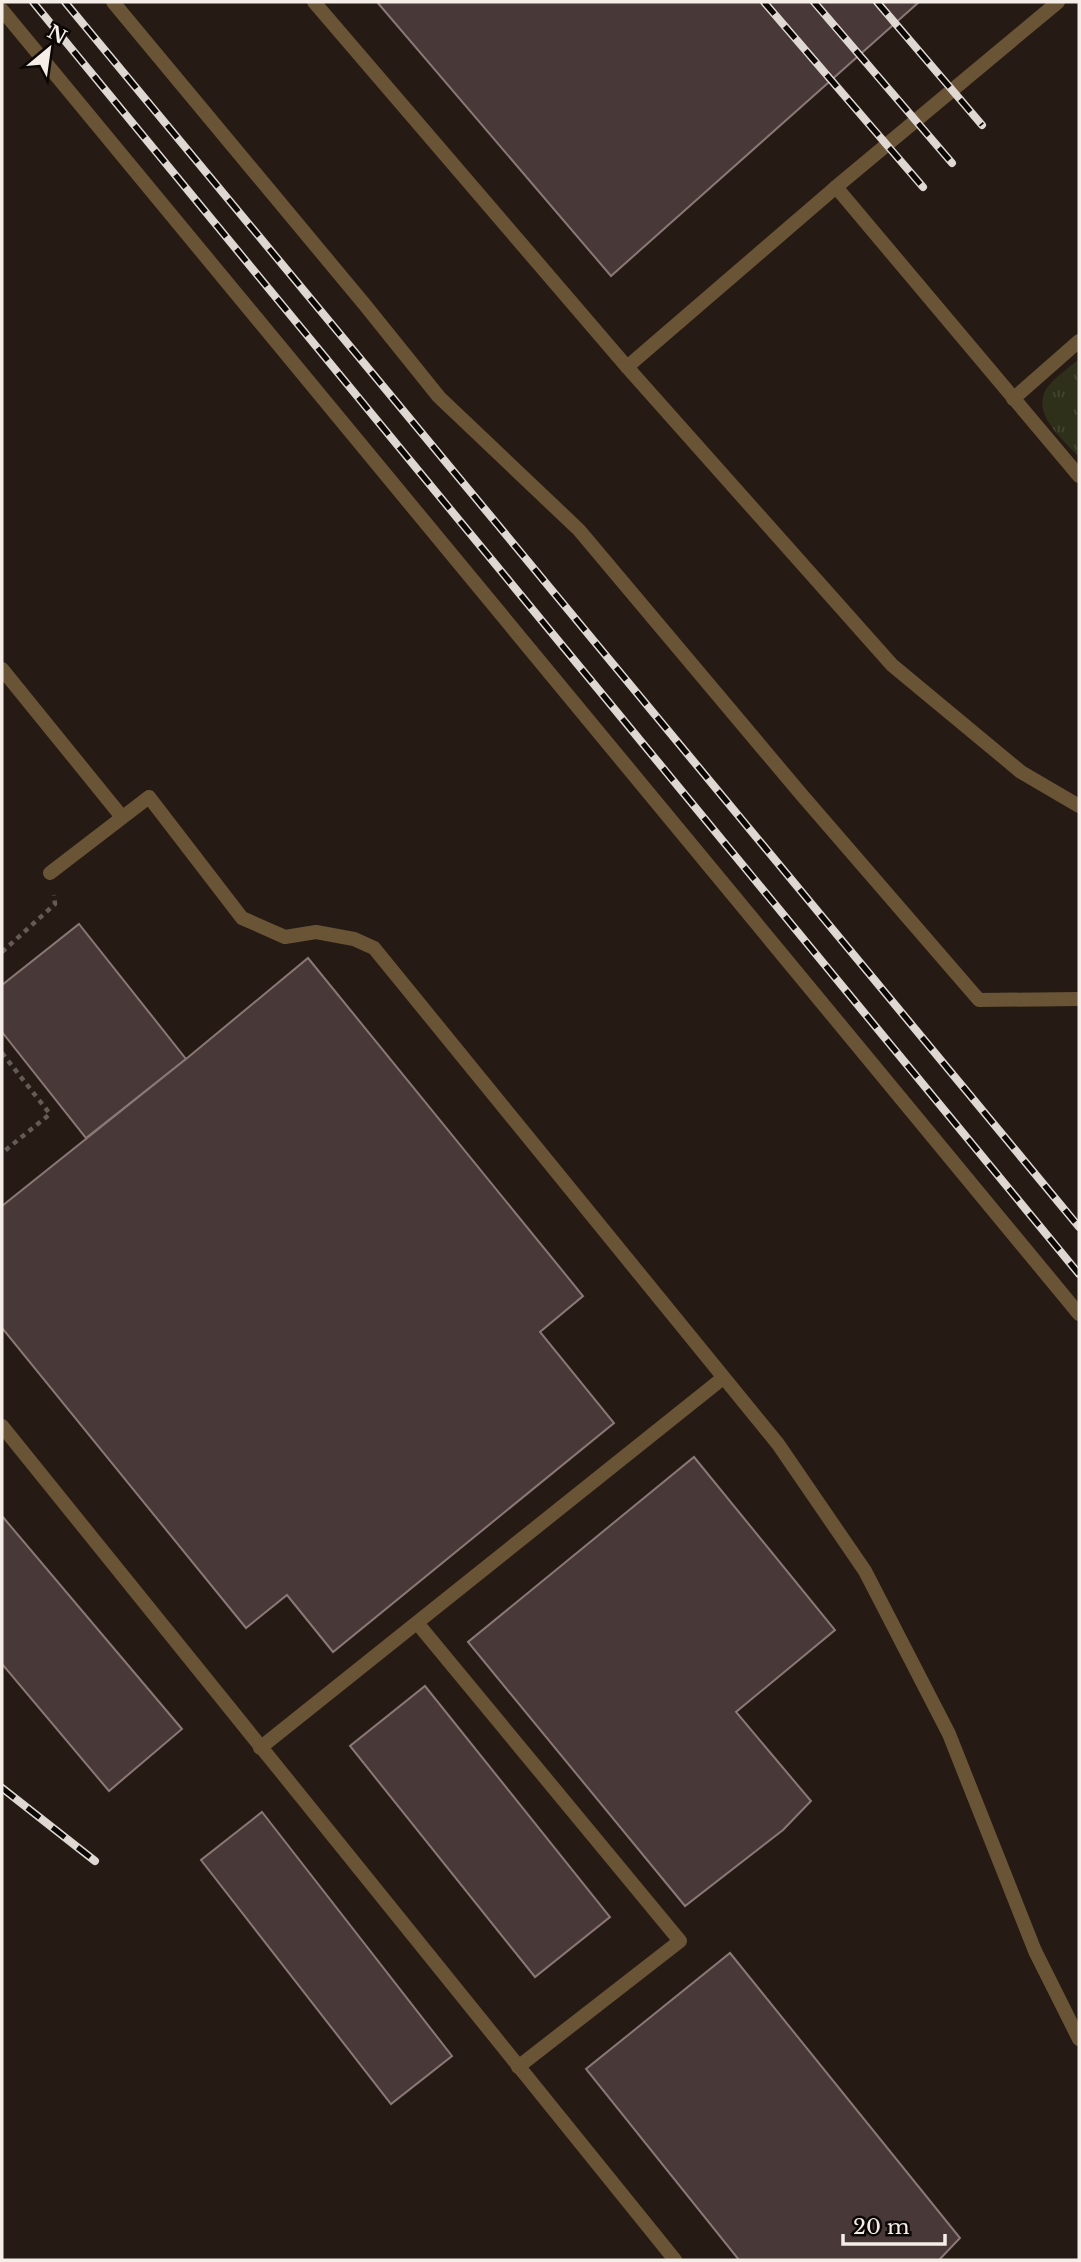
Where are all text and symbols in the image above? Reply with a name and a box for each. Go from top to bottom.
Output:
north arrow [14,14,84,84]
text: N [44,20,71,49]
scale bar [843,2202,944,2246]
text: 20 m [853,2214,910,2240]

